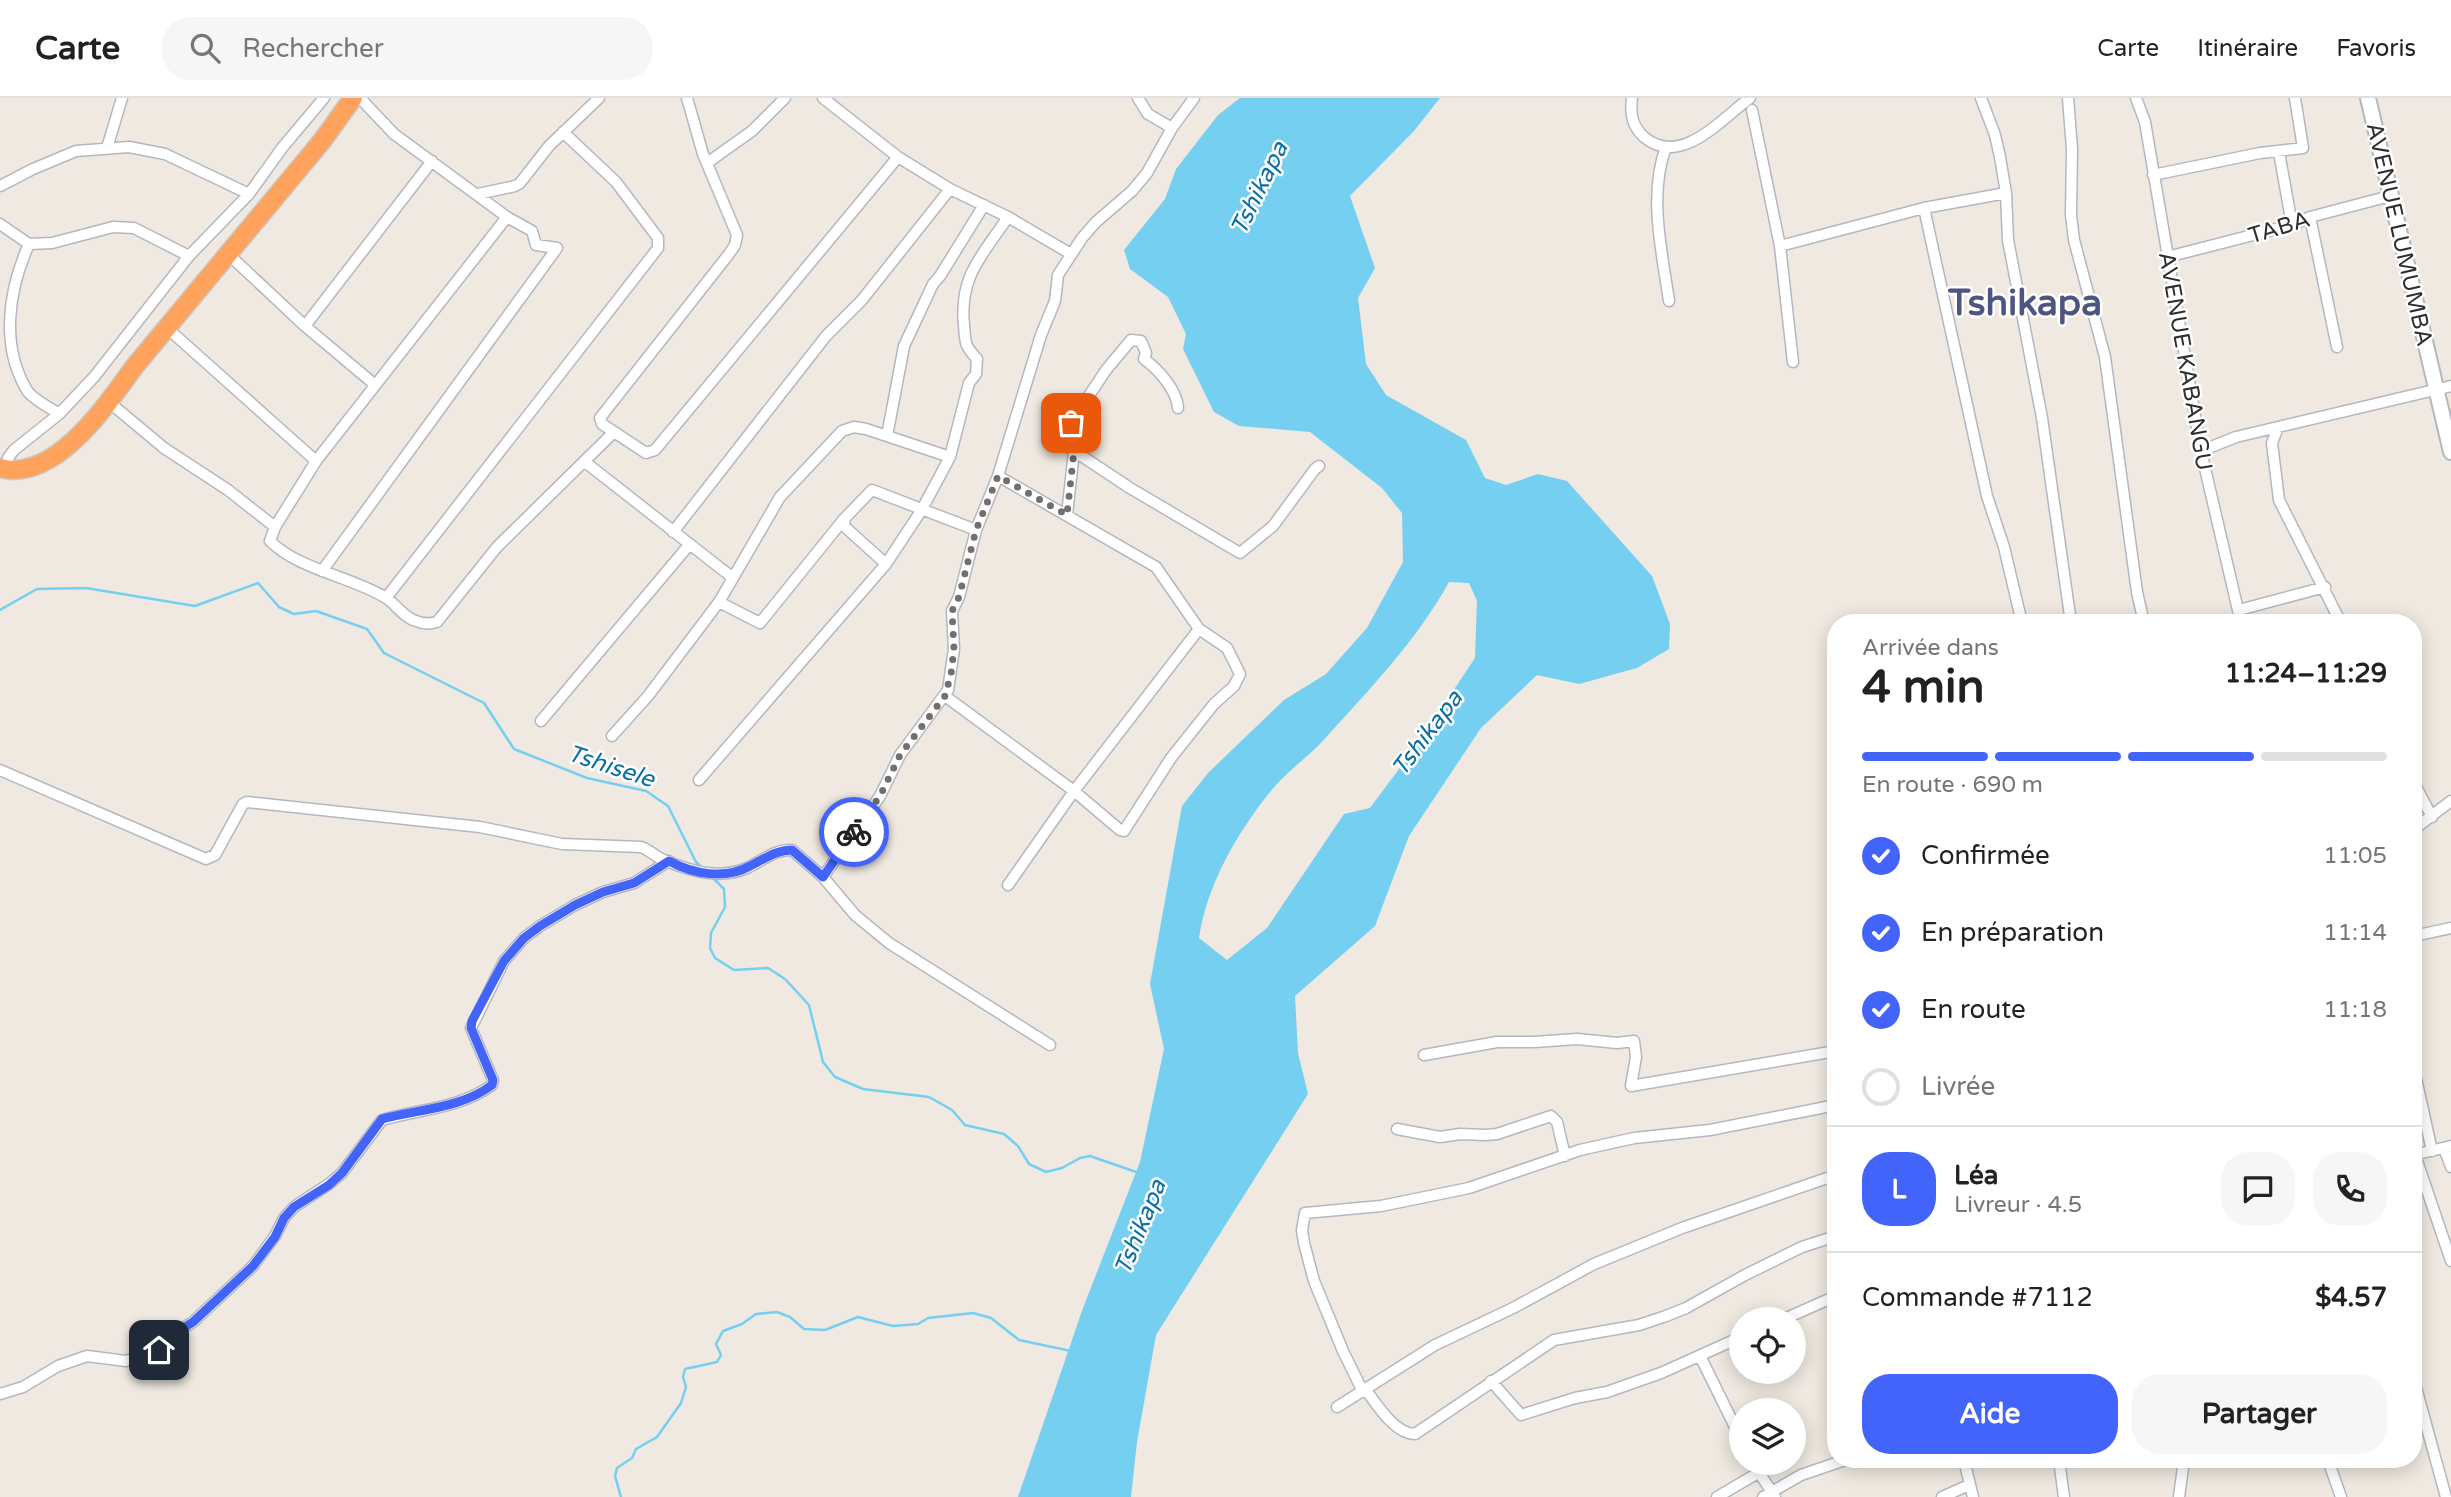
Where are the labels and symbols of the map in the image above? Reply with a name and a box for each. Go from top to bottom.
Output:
street label: AVENUE LUMUMBA [2360,120,2438,349]
water label: Tshikapa [1225,137,1295,239]
street label: TABA [2245,205,2313,251]
street label: AVENUE KABANGU [2152,249,2218,473]
district label: Tshikapa [1947,281,2102,326]
pin [1041,393,1101,453]
water label: Tshikapa [1386,684,1469,782]
water label: Tshisele [564,739,659,795]
courier [819,797,889,867]
water label: Tshikapa [1108,1175,1173,1279]
pin [129,1320,189,1380]

